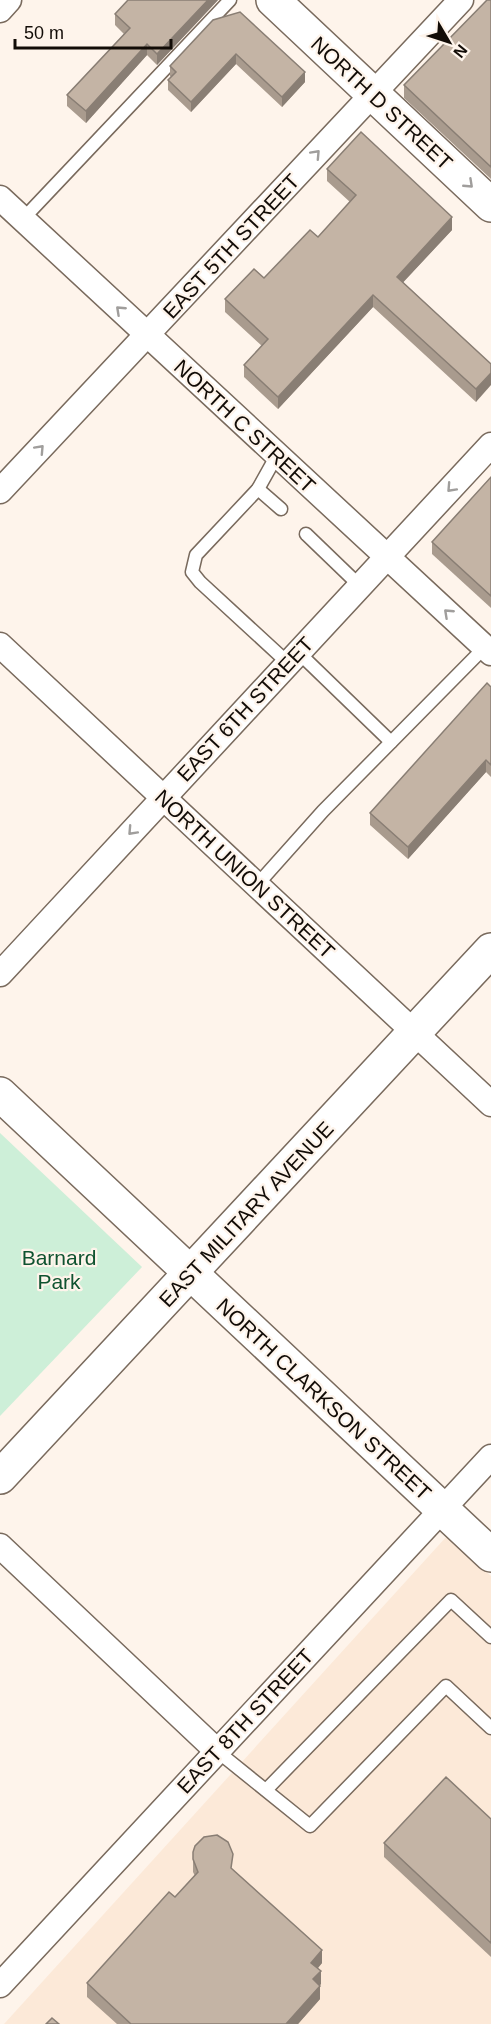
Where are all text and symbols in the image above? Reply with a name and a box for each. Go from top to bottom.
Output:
scale bar [15,12,171,50]
north arrow [419,12,479,72]
text: 50 m [24,23,64,43]
street label: NORTH D STREET [307,32,457,174]
text: N [450,41,471,61]
one-way arrow [309,151,320,161]
street label: EAST 5TH STREET [158,169,304,323]
one-way arrow [462,177,472,188]
one-way arrow [116,306,127,317]
street label: NORTH C STREET [170,355,320,497]
one-way arrow [33,445,44,456]
one-way arrow [447,482,458,492]
one-way arrow [444,609,455,620]
street label: EAST 6TH STREET [172,632,318,786]
street label: NORTH UNION STREET [151,785,339,963]
one-way arrow [128,824,139,834]
street label: EAST MILITARY AVENUE [154,1117,338,1311]
park label: Barnard Park [22,1246,96,1293]
street label: NORTH CLARKSON STREET [212,1294,436,1504]
street label: EAST 8TH STREET [172,1644,318,1798]

